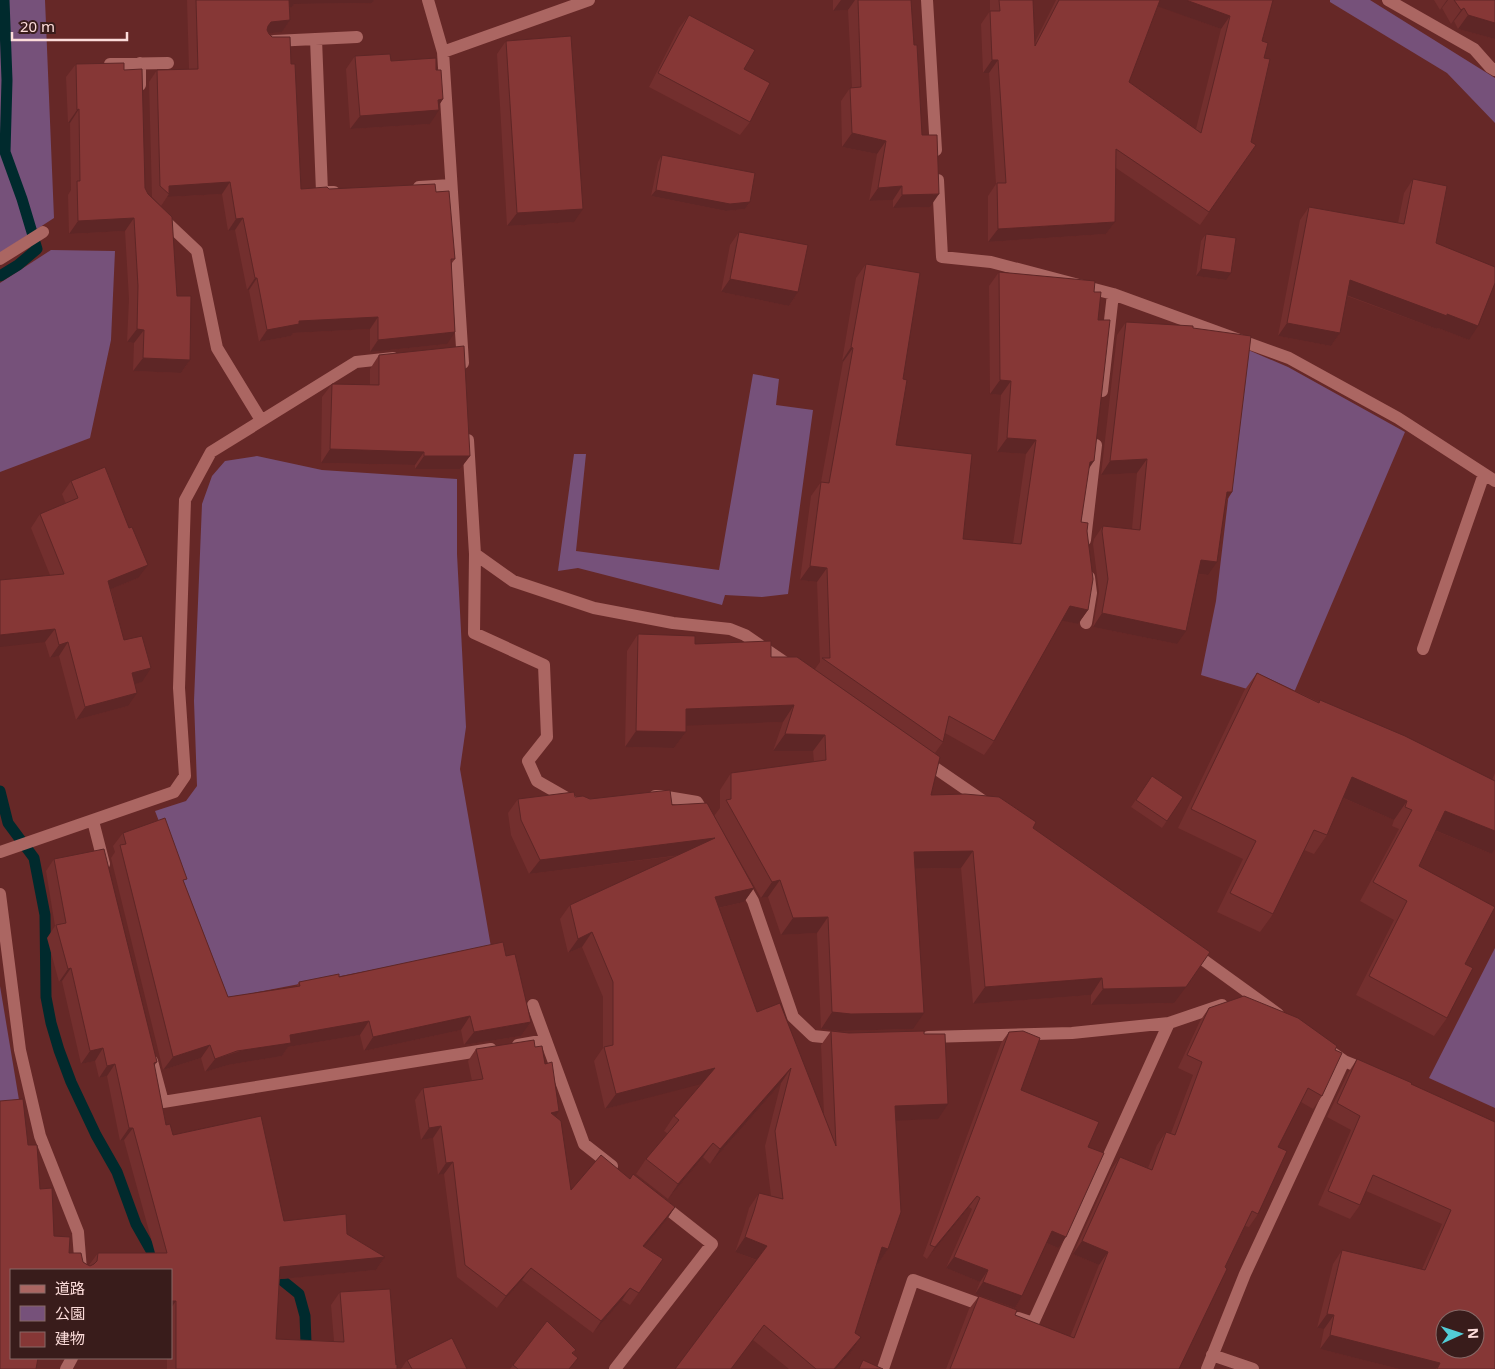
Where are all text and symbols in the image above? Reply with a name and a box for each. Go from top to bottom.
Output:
scale bar [12,10,128,42]
text: 20 m [20,16,55,36]
legend [10,1269,172,1359]
text: 道路 [55,1278,85,1298]
text: 公園 [55,1303,85,1323]
north arrow [1435,1309,1485,1359]
text: N [1464,1327,1483,1339]
text: 建物 [55,1328,85,1348]

